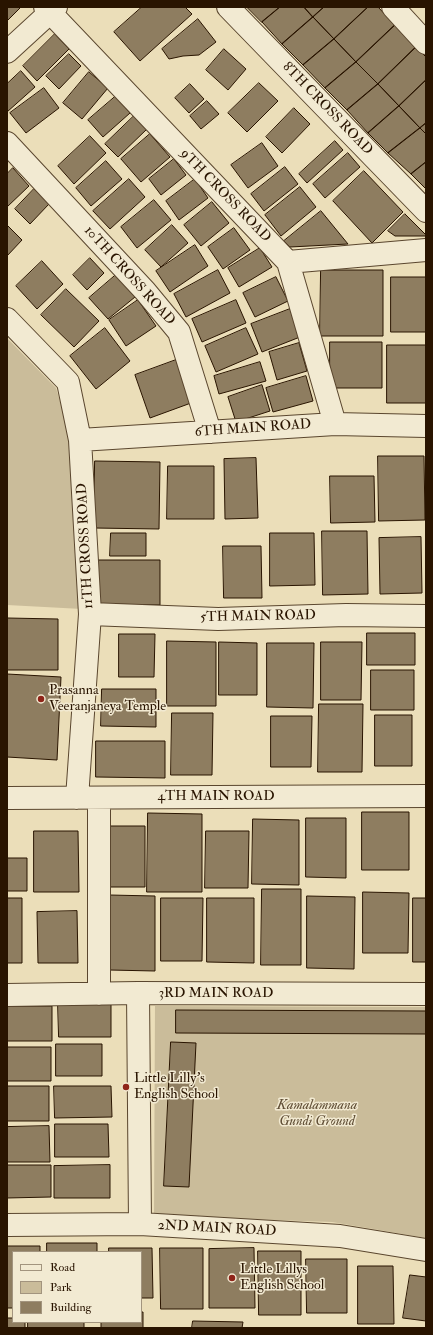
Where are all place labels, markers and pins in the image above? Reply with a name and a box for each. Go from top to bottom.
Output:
place label: Prasanna Veeranjaneya Temple [49,683,166,716]
marker: Prasanna Veeranjaneya Temple [36,694,46,704]
place label: Little Lilly's English School [134,1071,218,1104]
marker: Little Lilly's English School [121,1082,131,1092]
place label: Little Lillys English School [240,1262,324,1294]
marker: Little Lillys English School [227,1273,237,1283]

